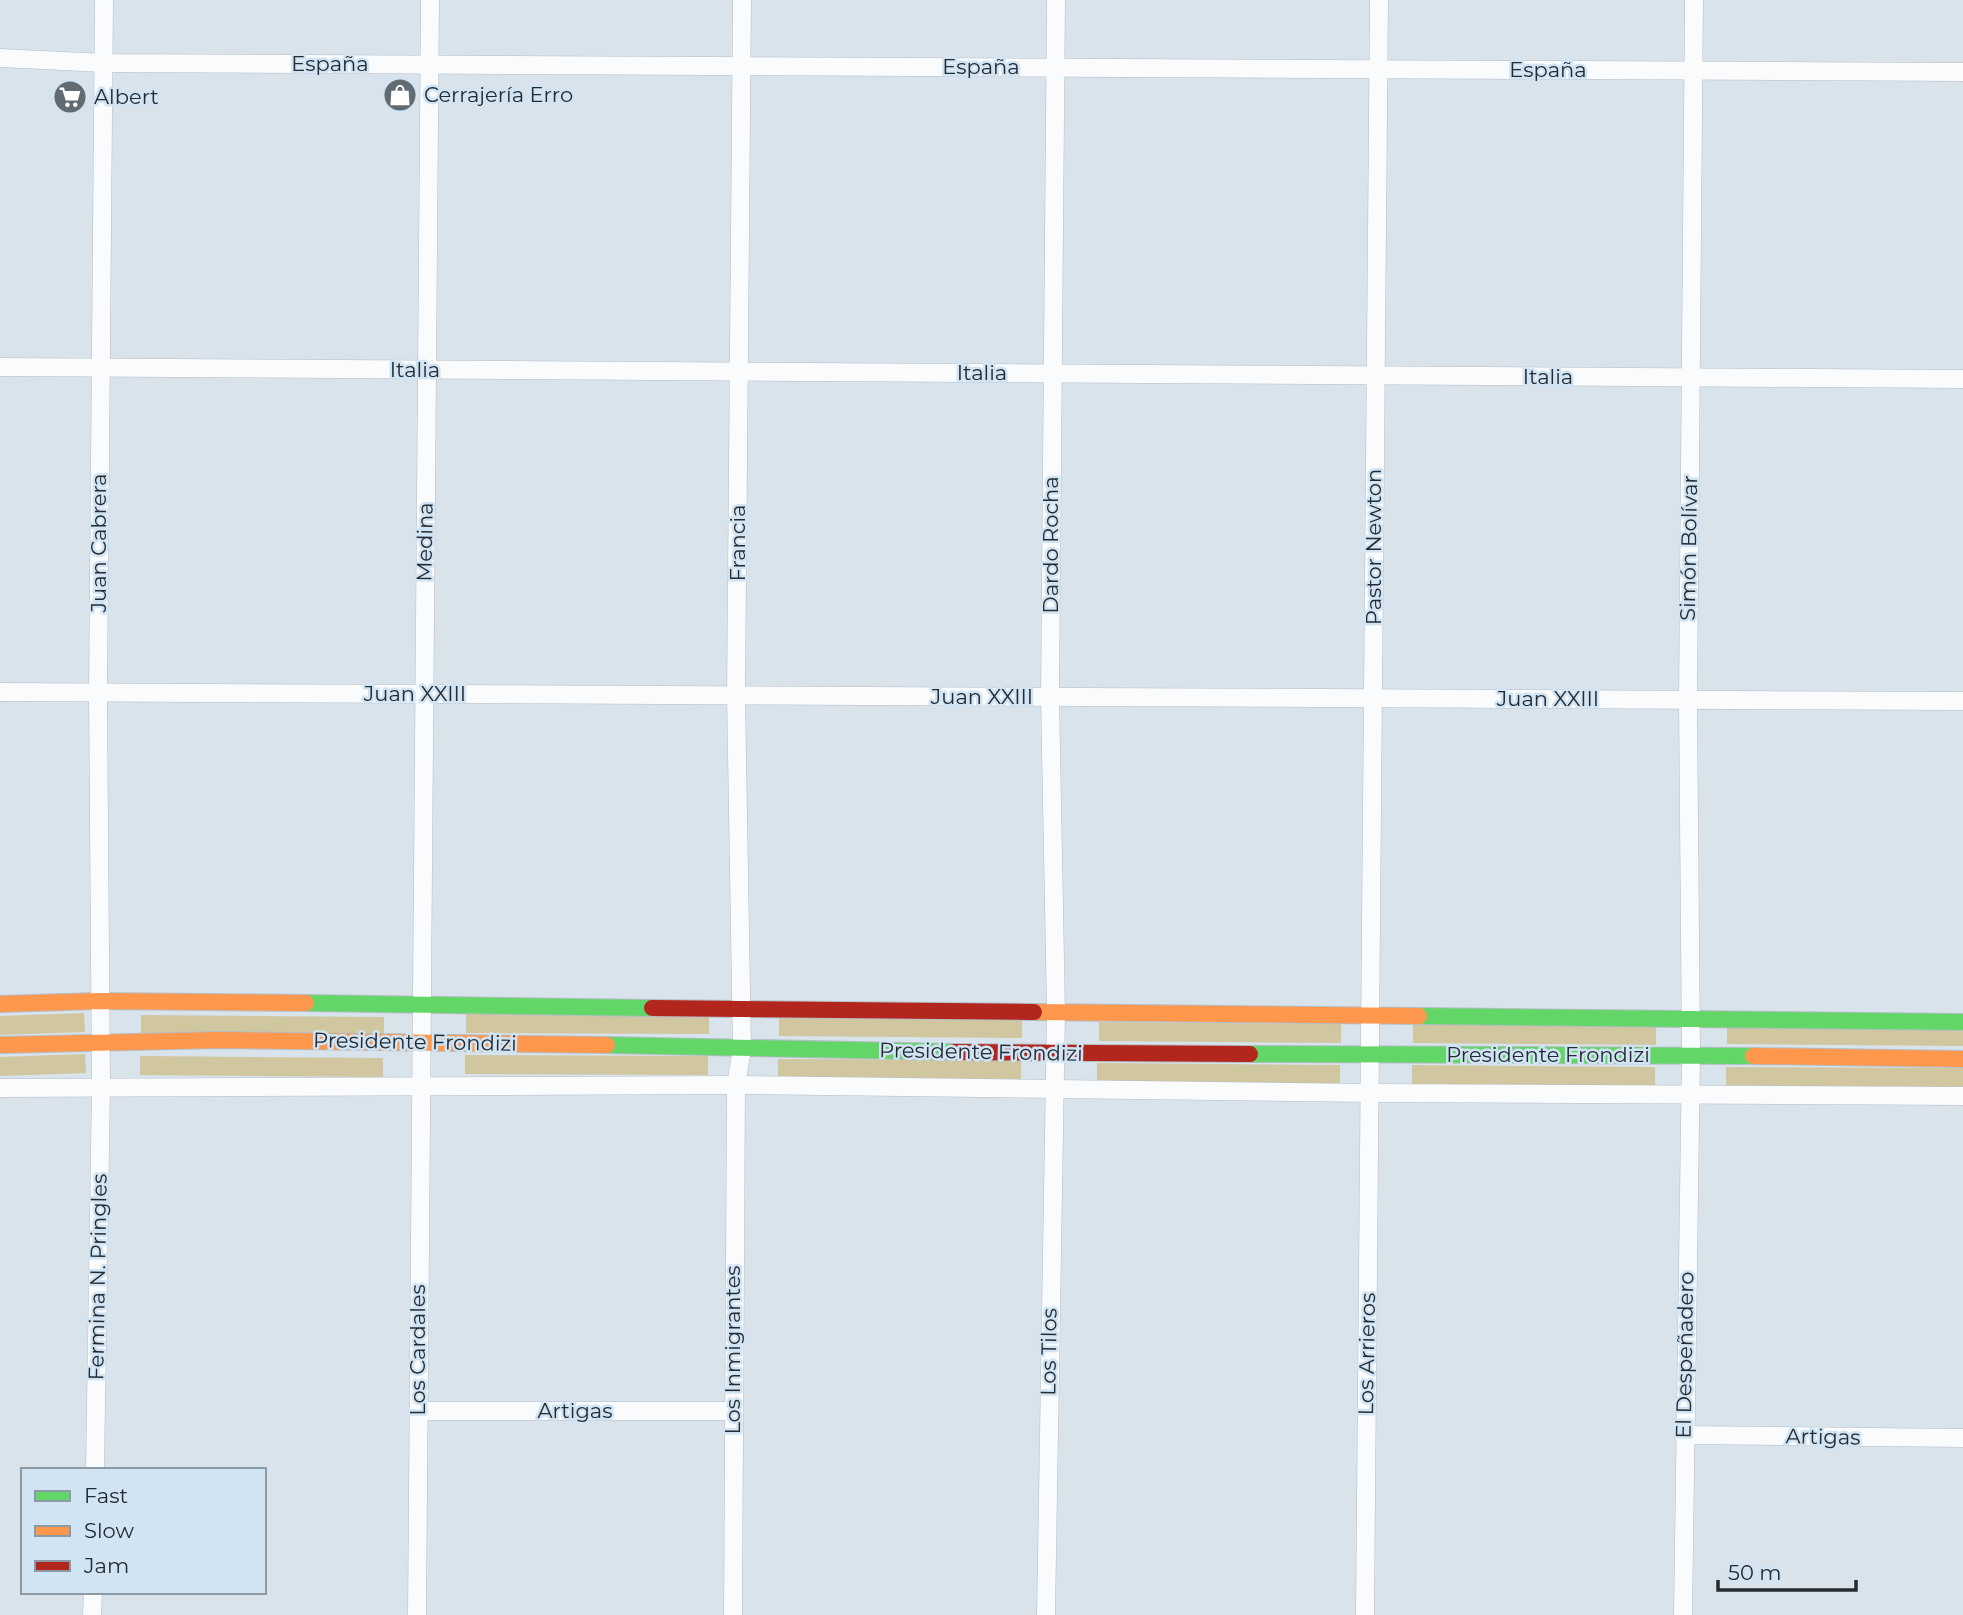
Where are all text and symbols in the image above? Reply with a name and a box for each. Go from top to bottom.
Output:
street label: España [291,51,369,76]
street label: España [942,54,1020,79]
street label: España [1509,57,1587,82]
shop icon: Cerrajería Erro [381,76,419,114]
supermarket icon: Albert [51,78,89,116]
place label: Cerrajería Erro [424,82,573,107]
place label: Albert [94,84,159,109]
street label: Italia [390,357,440,382]
street label: Italia [957,360,1007,385]
street label: Italia [1523,364,1573,389]
street label: Pastor Newton [1361,469,1386,625]
street label: Juan Cabrera [86,474,111,613]
street label: Simón Bolívar [1675,475,1702,621]
street label: Dardo Rocha [1038,476,1063,614]
street label: Medina [411,502,438,582]
street label: Francia [725,505,750,581]
street label: Juan XXIII [363,681,466,706]
street label: Juan XXIII [930,684,1033,709]
street label: Juan XXIII [1496,686,1599,711]
street label: Presidente Frondizi [313,1027,517,1056]
street label: Presidente Frondizi [879,1037,1083,1066]
street label: Presidente Frondizi [1446,1042,1650,1067]
street label: Fermina N. Pringles [83,1173,112,1380]
street label: Los Inmigrantes [720,1265,745,1435]
street label: El Despeñadero [1671,1271,1698,1439]
street label: Los Cardales [405,1284,430,1416]
street label: Los Arrieros [1353,1292,1380,1416]
street label: Los Tilos [1035,1308,1062,1396]
street label: Artigas [538,1398,613,1423]
street label: Artigas [1785,1423,1861,1450]
legend [21,1468,266,1594]
text: Fast [84,1483,128,1508]
text: Slow [84,1518,134,1543]
scale bar [1718,1548,1856,1592]
text: Jam [83,1553,129,1578]
text: 50 m [1728,1560,1782,1585]

